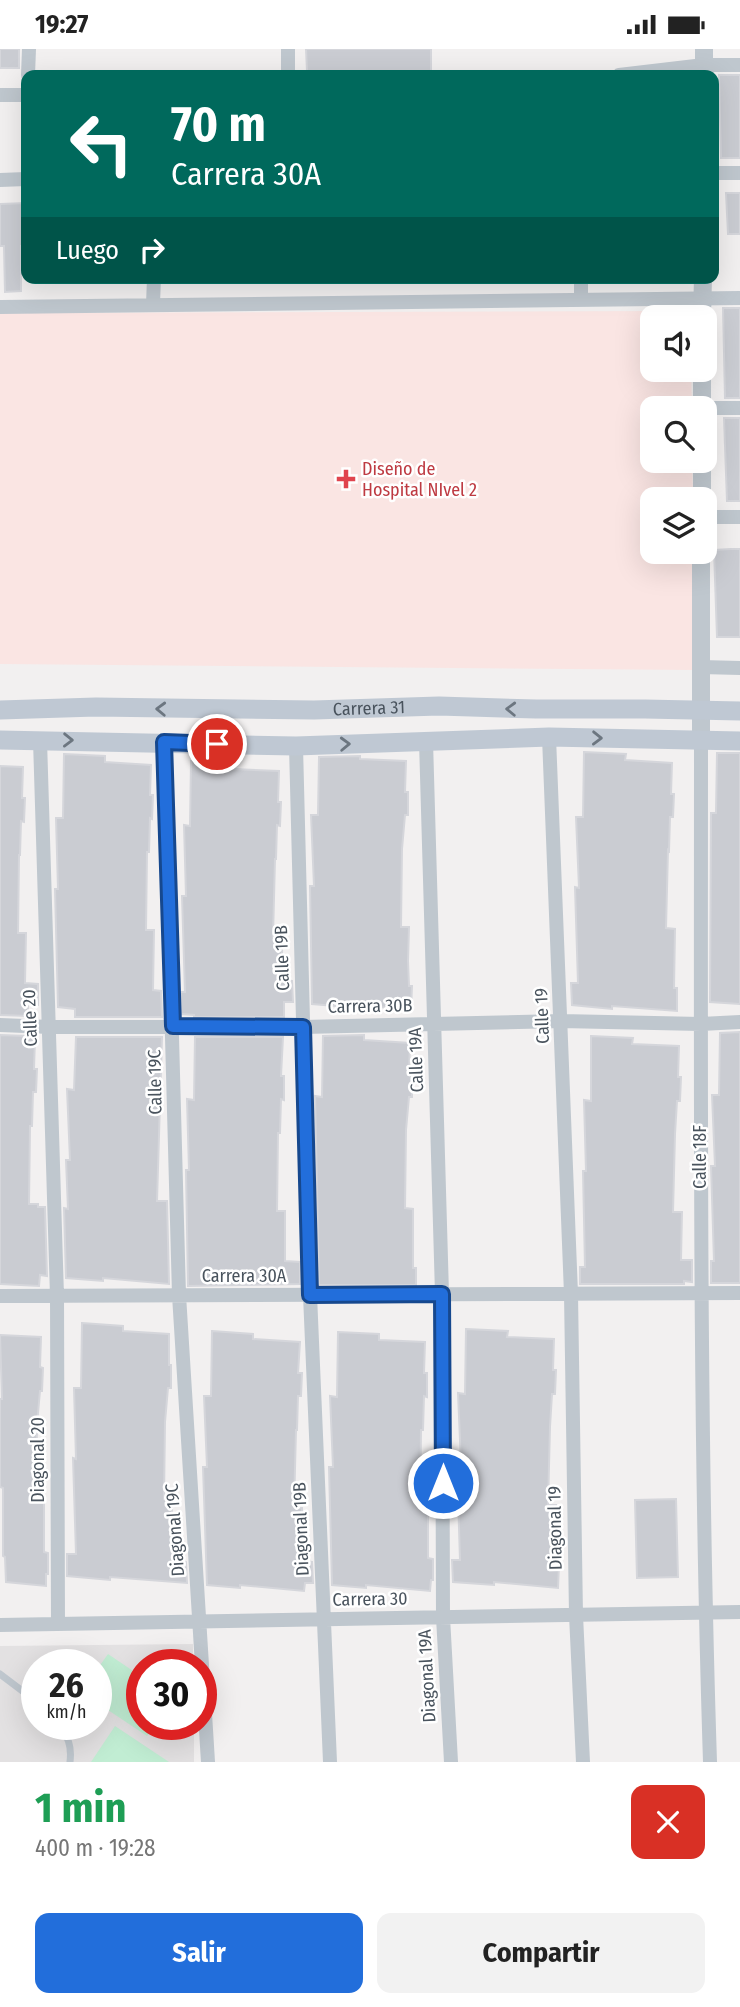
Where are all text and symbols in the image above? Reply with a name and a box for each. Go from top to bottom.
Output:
text: 19:27 [35,9,88,40]
text: 70 m [171,95,266,154]
icon: left [56,98,147,189]
text: Carrera 30A [171,155,321,193]
icon: right [133,231,171,269]
text: Luego [56,235,119,266]
map controls [640,305,717,564]
button: sound [640,305,717,382]
button: search [640,396,717,473]
place label: Diseño de Hospital NIvel 2 [362,458,477,501]
marker: Diseño de Hospital NIvel 2 [336,469,356,489]
button: layers [640,487,717,564]
street label: Carrera 31 [332,696,405,720]
one-way arrow [155,701,166,717]
one-way arrow [505,701,516,716]
pin [187,714,247,774]
icon: arrive [198,725,236,763]
one-way arrow [591,731,602,746]
one-way arrow [63,733,74,748]
one-way arrow [339,737,350,752]
street label: Calle 19B [270,925,294,991]
street label: Calle 19 [530,988,554,1044]
street label: Calle 20 [18,989,42,1047]
street label: Carrera 30B [327,994,413,1018]
street label: Calle 19A [404,1027,428,1093]
street label: Calle 19C [143,1049,167,1115]
street label: Calle 18F [689,1125,711,1189]
street label: Carrera 30A [202,1265,287,1287]
street label: Diagonal 20 [27,1417,49,1503]
position arrow [406,1446,480,1520]
street label: Diagonal 19B [288,1481,314,1576]
street label: Diagonal 19C [161,1483,189,1577]
street label: Diagonal 19 [543,1486,567,1570]
street label: Carrera 30 [332,1587,408,1611]
street label: Diagonal 19A [414,1628,440,1723]
speed limit sign: 30 [126,1649,217,1740]
text: 26 [49,1664,84,1706]
text: km/h [46,1701,87,1723]
text: 1 min [35,1783,126,1833]
button: close [631,1785,705,1859]
text: 400 m · 19:28 [35,1834,156,1862]
button: Salir [35,1913,363,1993]
button: Compartir [377,1913,705,1993]

